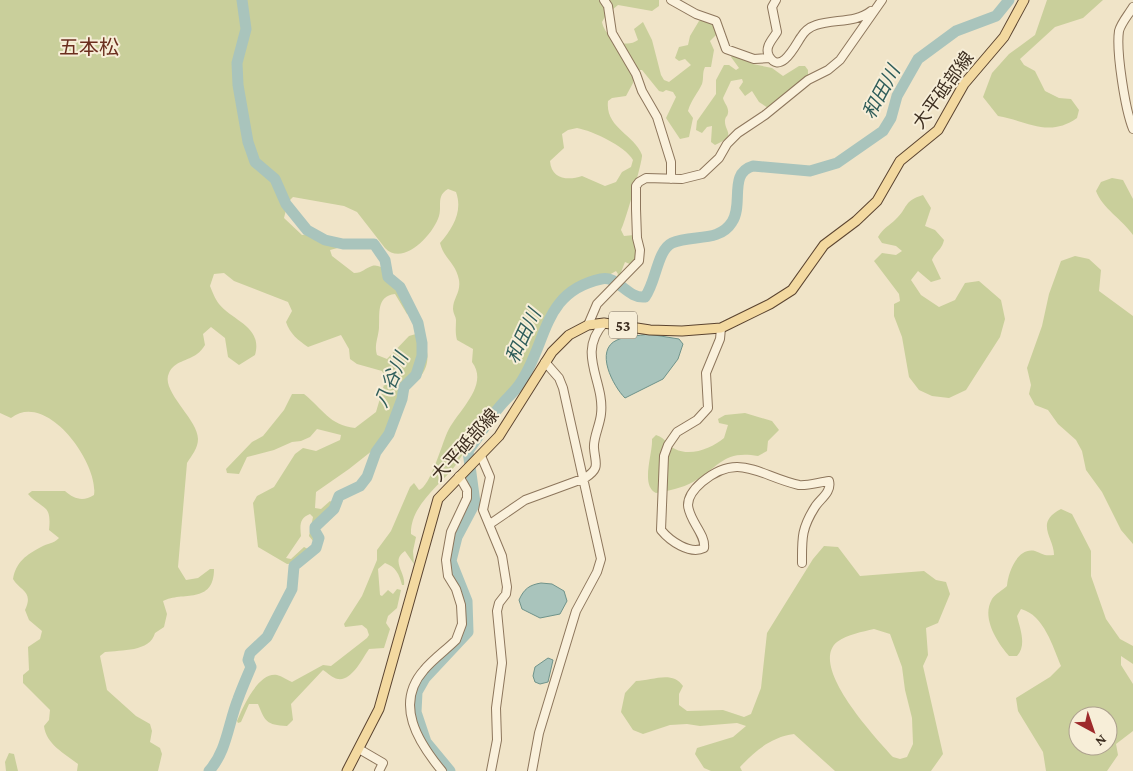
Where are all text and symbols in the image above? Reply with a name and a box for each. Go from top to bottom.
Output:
district label: 五本松 [59,36,119,58]
street label: 大平砥部線 [908,48,978,132]
water label: 和田川 [858,60,905,122]
water label: 和田川 [501,304,545,366]
road number: 53 [609,312,637,338]
water label: 八谷川 [370,348,413,410]
street label: 大平砥部線 [427,405,503,485]
north arrow [1068,706,1118,756]
text: N [1092,732,1110,750]

